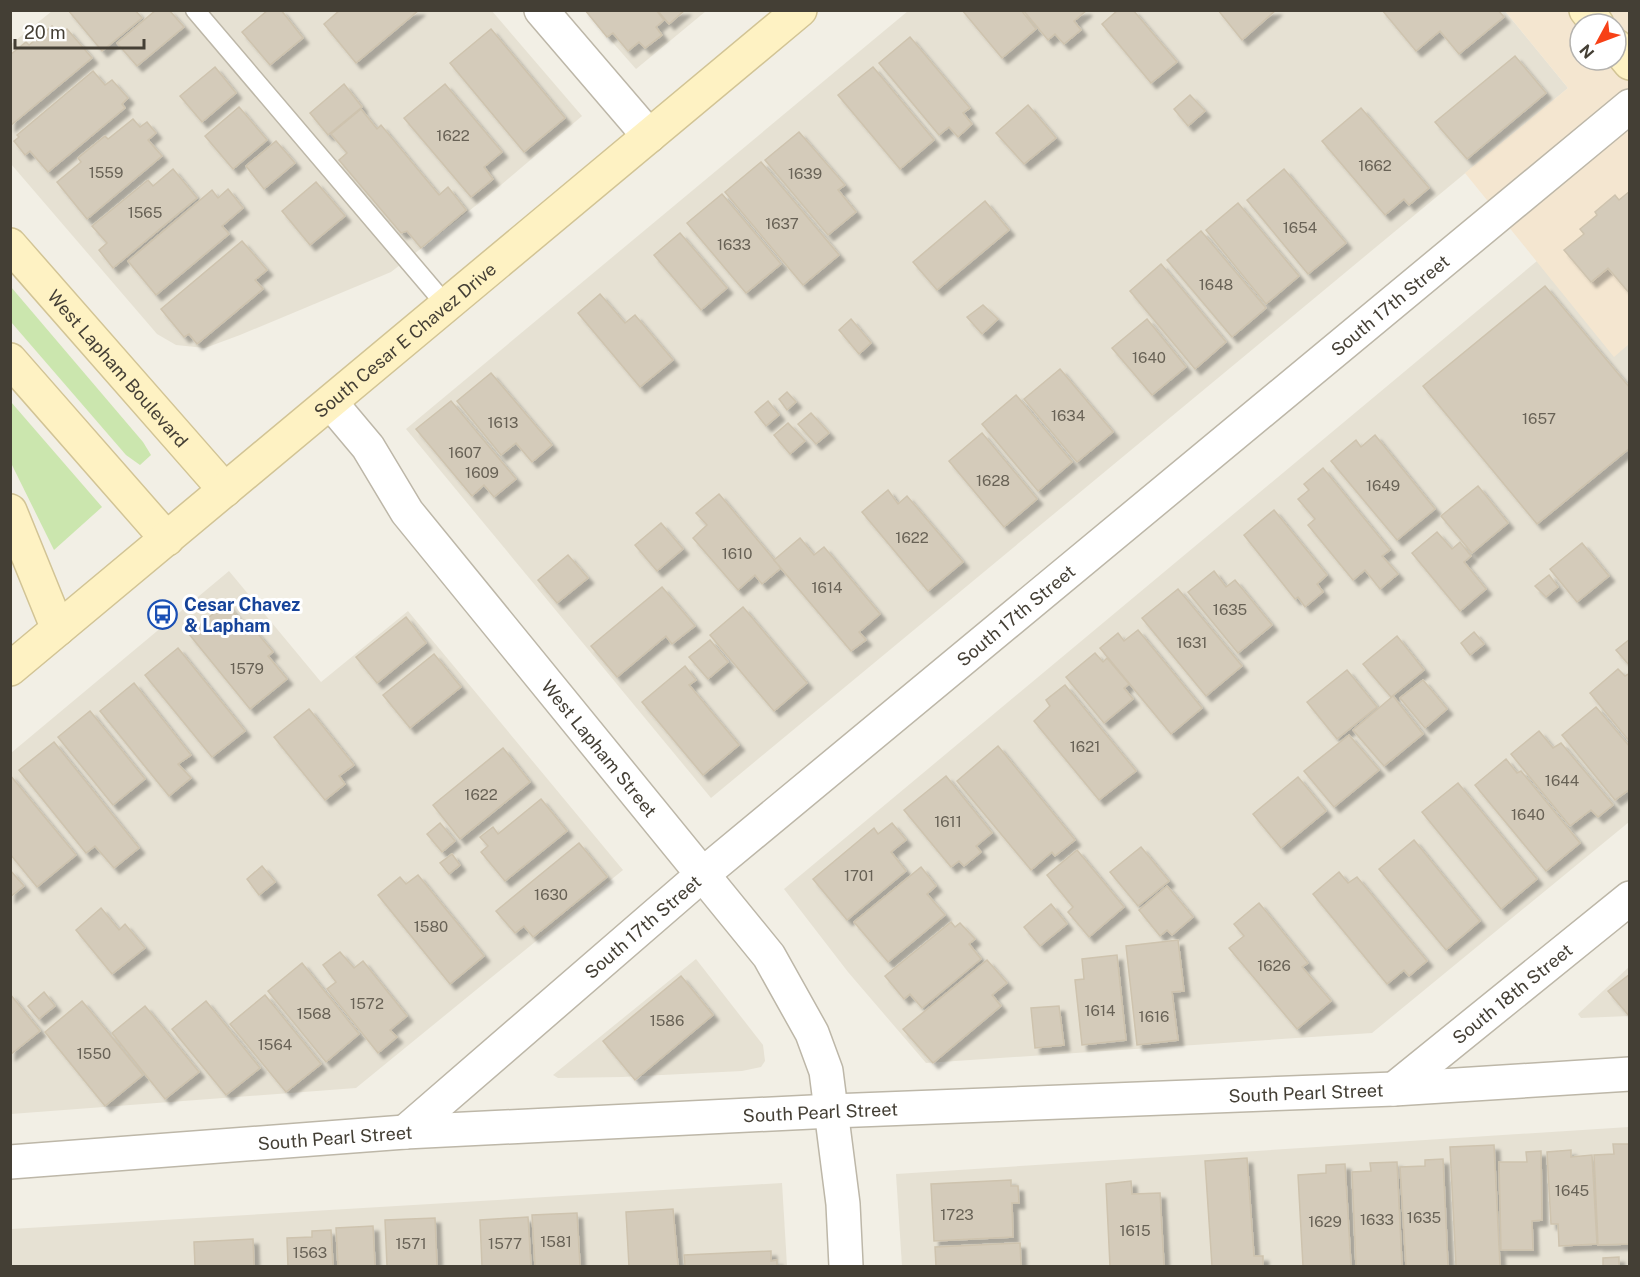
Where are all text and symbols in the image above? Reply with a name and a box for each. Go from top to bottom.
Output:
scale bar [15,12,144,50]
north arrow [1568,12,1628,72]
text: 20 m [24,22,66,43]
text: N [1576,41,1598,62]
house number: 1622 [436,127,470,144]
house number: 1662 [1358,157,1392,174]
house number: 1559 [89,164,123,181]
house number: 1639 [788,165,822,182]
house number: 1565 [128,204,162,221]
house number: 1637 [765,215,799,232]
house number: 1654 [1283,219,1317,236]
house number: 1633 [717,236,751,253]
street label: South 17th Street [1326,250,1453,360]
street label: South Cesar E Chavez Drive [309,258,500,422]
house number: 1648 [1199,276,1233,293]
street label: West Lapham Boulevard [44,285,193,451]
house number: 1640 [1132,349,1166,366]
house number: 1634 [1051,407,1085,424]
house number: 1657 [1522,410,1556,427]
house number: 1613 [488,414,519,431]
house number: 1607 [448,444,482,461]
house number: 1609 [465,464,499,481]
house number: 1628 [976,472,1010,489]
house number: 1649 [1366,477,1400,494]
house number: 1622 [895,529,929,546]
house number: 1610 [722,545,752,562]
street label: South 17th Street [952,560,1079,670]
house number: 1614 [812,579,842,596]
place label: Cesar Chavez & Lapham [184,594,300,636]
bus stop icon: Cesar Chavez & Lapham [147,598,179,630]
house number: 1635 [1213,601,1247,618]
house number: 1631 [1177,634,1207,651]
house number: 1579 [230,660,264,677]
street label: West Lapham Street [538,675,662,821]
house number: 1621 [1070,738,1100,755]
house number: 1644 [1545,772,1579,789]
house number: 1622 [464,786,498,803]
house number: 1640 [1511,806,1545,823]
house number: 1611 [934,813,962,830]
house number: 1701 [844,867,874,884]
street label: South 17th Street [580,870,705,983]
house number: 1630 [534,886,568,903]
house number: 1580 [414,918,448,935]
street label: South 18th Street [1448,939,1576,1048]
house number: 1626 [1257,957,1291,974]
house number: 1572 [350,995,384,1012]
house number: 1614 [1085,1002,1115,1019]
house number: 1568 [297,1005,331,1022]
house number: 1616 [1139,1008,1169,1025]
house number: 1586 [650,1012,684,1029]
house number: 1564 [258,1036,292,1053]
house number: 1550 [77,1045,111,1062]
street label: South Pearl Street [1228,1079,1384,1106]
street label: South Pearl Street [742,1098,898,1126]
street label: South Pearl Street [257,1121,413,1154]
house number: 1645 [1555,1182,1589,1199]
house number: 1723 [940,1206,974,1223]
house number: 1635 [1407,1209,1441,1226]
house number: 1633 [1360,1211,1394,1228]
house number: 1629 [1308,1213,1342,1230]
house number: 1615 [1119,1222,1151,1239]
house number: 1581 [540,1233,572,1250]
house number: 1571 [395,1235,427,1252]
house number: 1577 [488,1235,522,1252]
house number: 1563 [293,1244,327,1261]

